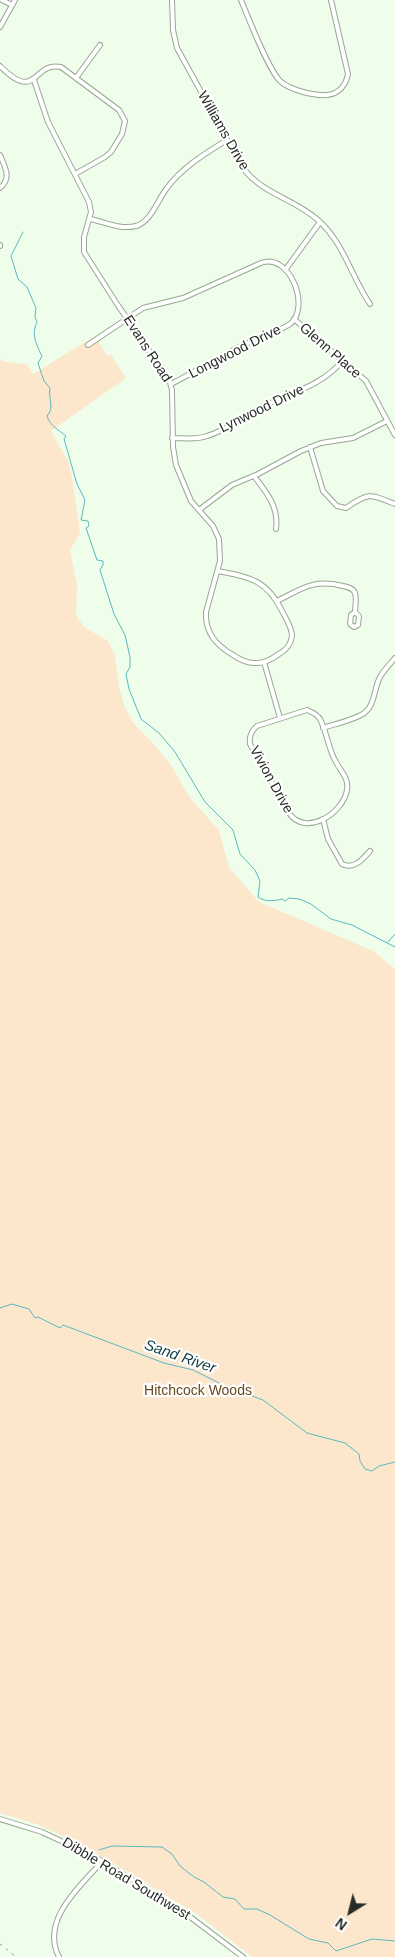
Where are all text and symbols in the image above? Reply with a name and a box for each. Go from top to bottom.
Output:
street label: Williams Drive [194,88,252,174]
street label: Evans Road [119,312,175,386]
street label: Glenn Place [296,320,364,382]
street label: Longwood Drive [186,322,284,382]
street label: Lynwood Drive [217,381,307,437]
street label: Vivion Drive [246,743,296,817]
water label: Sand River [142,1336,218,1378]
park label: Hitchcock Woods [144,1383,252,1399]
street label: Dibble Road Southwest [59,1834,193,1924]
north arrow [325,1887,375,1937]
text: N [332,1915,350,1934]

